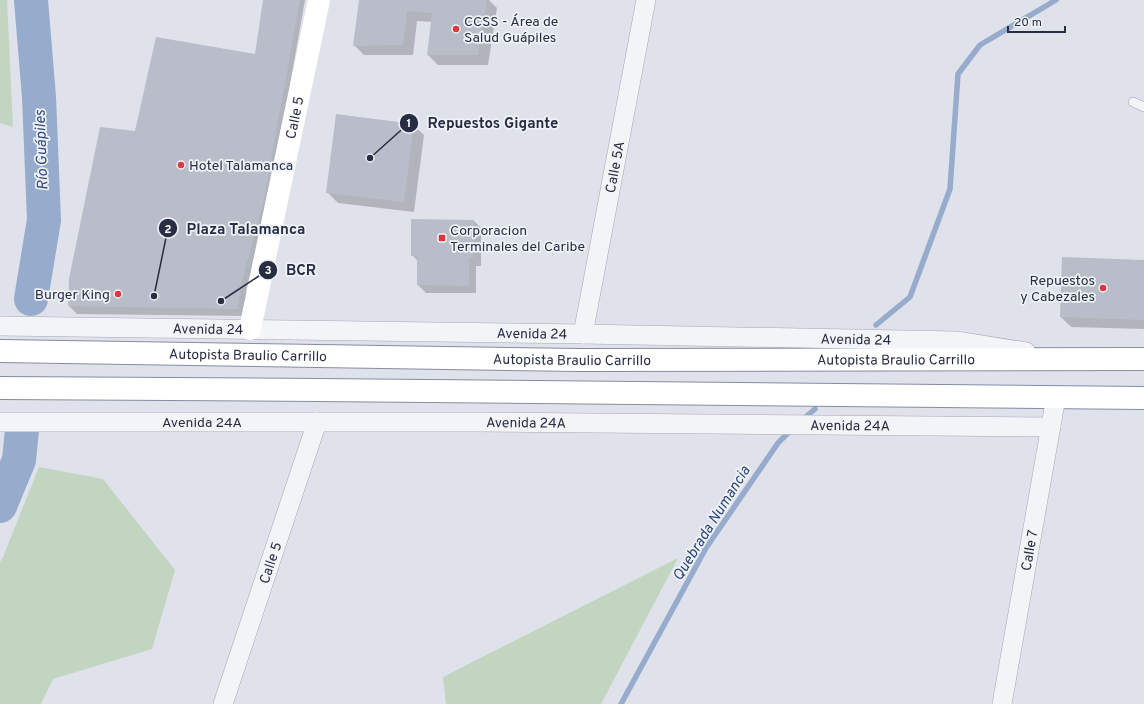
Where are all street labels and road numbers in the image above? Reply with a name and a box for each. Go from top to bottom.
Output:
street label: Calle 5 [283,95,309,141]
street label: Calle 5A [603,140,629,195]
street label: Avenida 24 [172,321,243,339]
street label: Avenida 24 [496,326,567,344]
street label: Avenida 24 [820,331,891,350]
street label: Autopista Braulio Carrillo [169,347,327,366]
street label: Autopista Braulio Carrillo [493,352,651,370]
street label: Autopista Braulio Carrillo [817,352,975,370]
street label: Avenida 24A [162,415,242,432]
street label: Avenida 24A [486,415,566,433]
street label: Avenida 24A [810,418,890,436]
street label: Calle 7 [1019,529,1042,572]
street label: Calle 5 [257,540,286,586]

